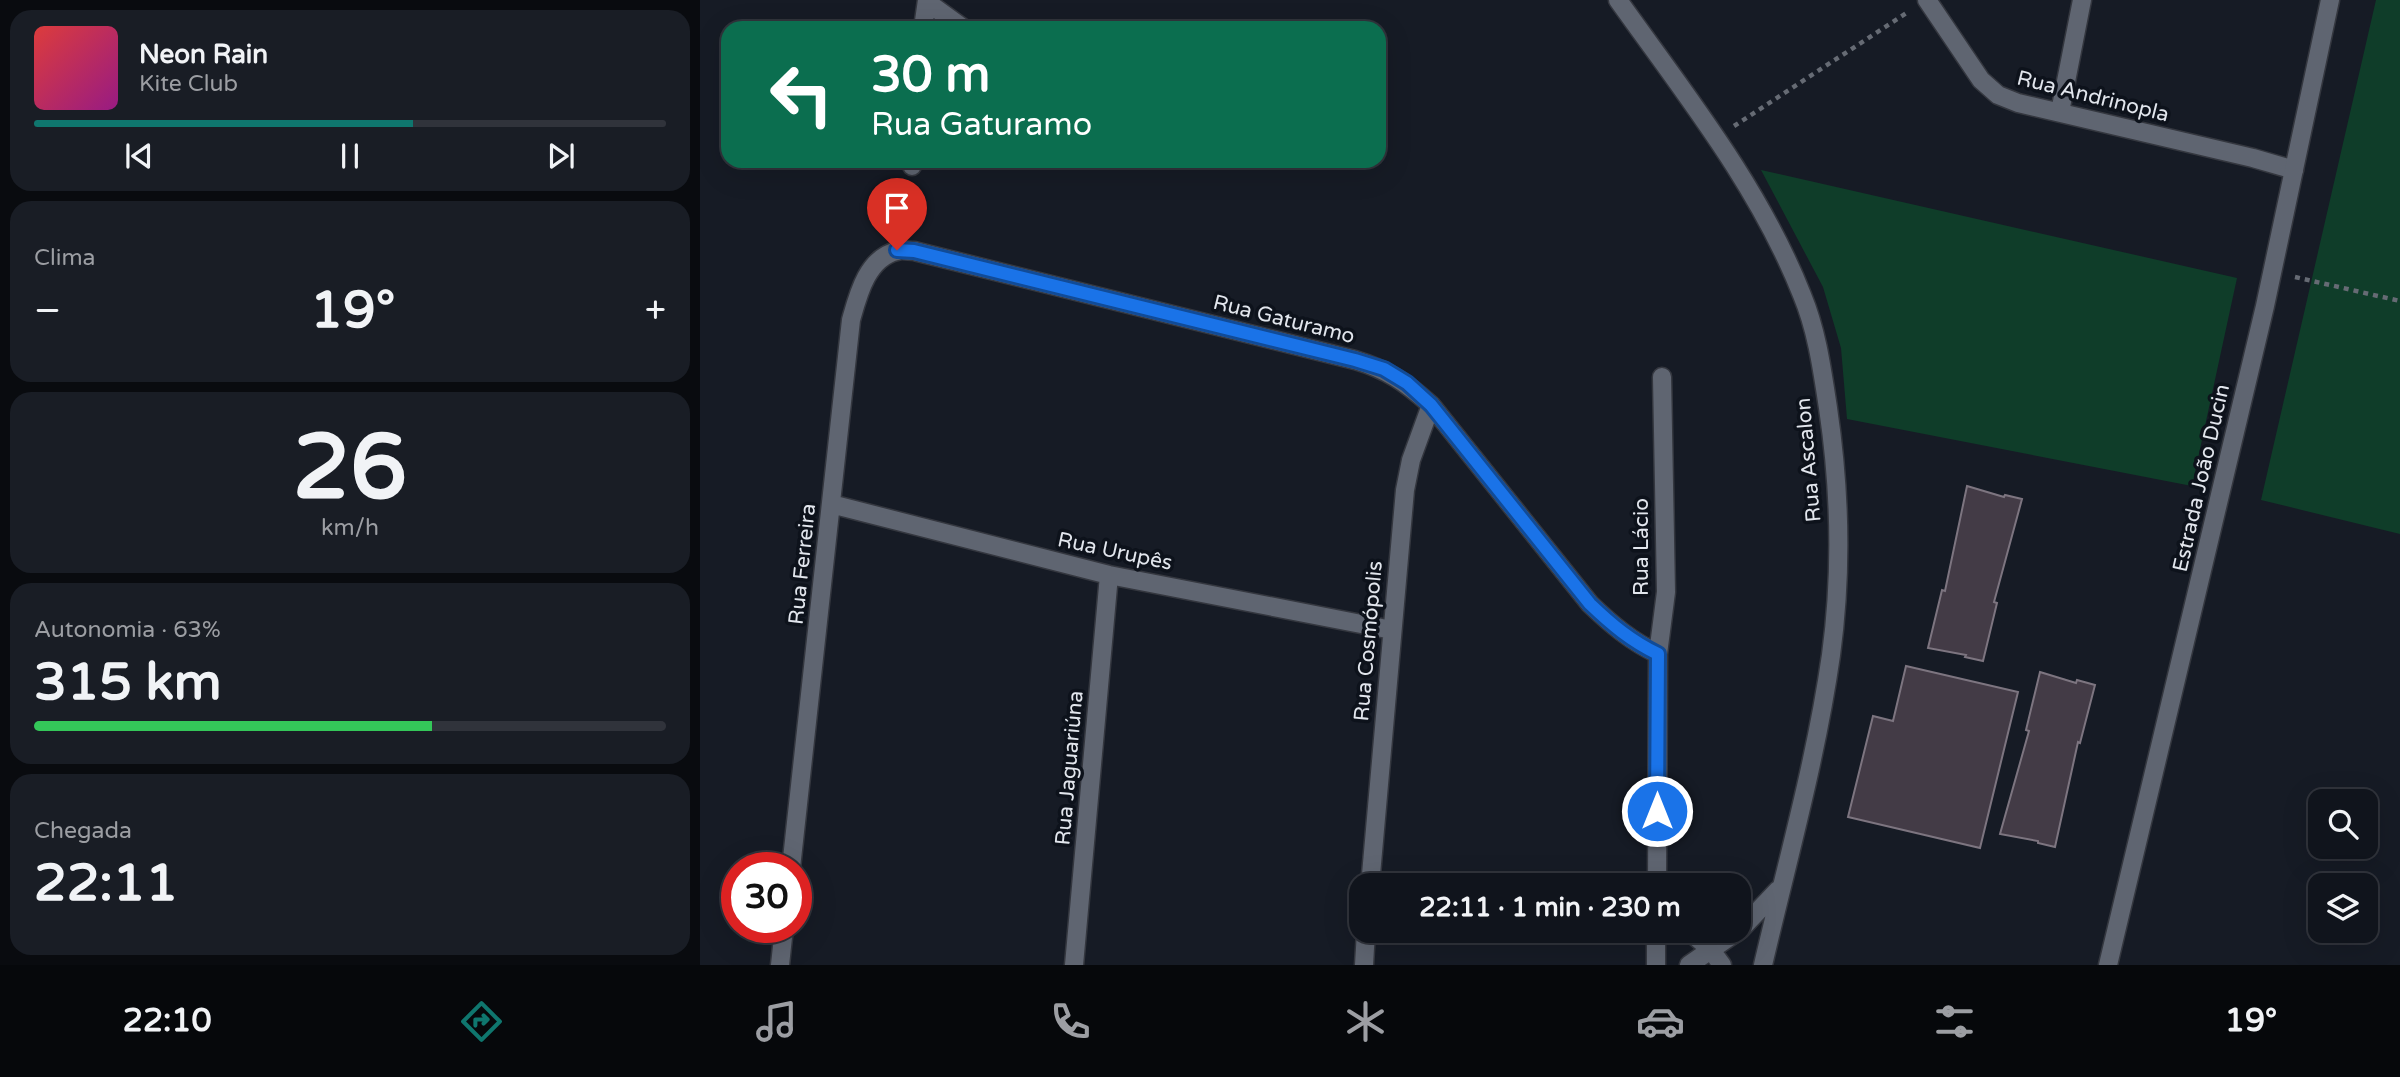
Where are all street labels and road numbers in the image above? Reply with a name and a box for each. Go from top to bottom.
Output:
street label: Rua Andrinopla [2014,66,2171,127]
street label: Rua Gaturamo [1210,290,1357,349]
street label: Estrada João Ducin [2168,382,2235,574]
street label: Rua Ascalon [1791,397,1826,523]
street label: Rua Lácio [1629,498,1654,596]
street label: Rua Ferreira [784,502,821,626]
street label: Rua Urupês [1055,527,1175,576]
street label: Rua Cosmópolis [1349,560,1388,722]
street label: Rua Jaguariúna [1050,690,1089,846]

